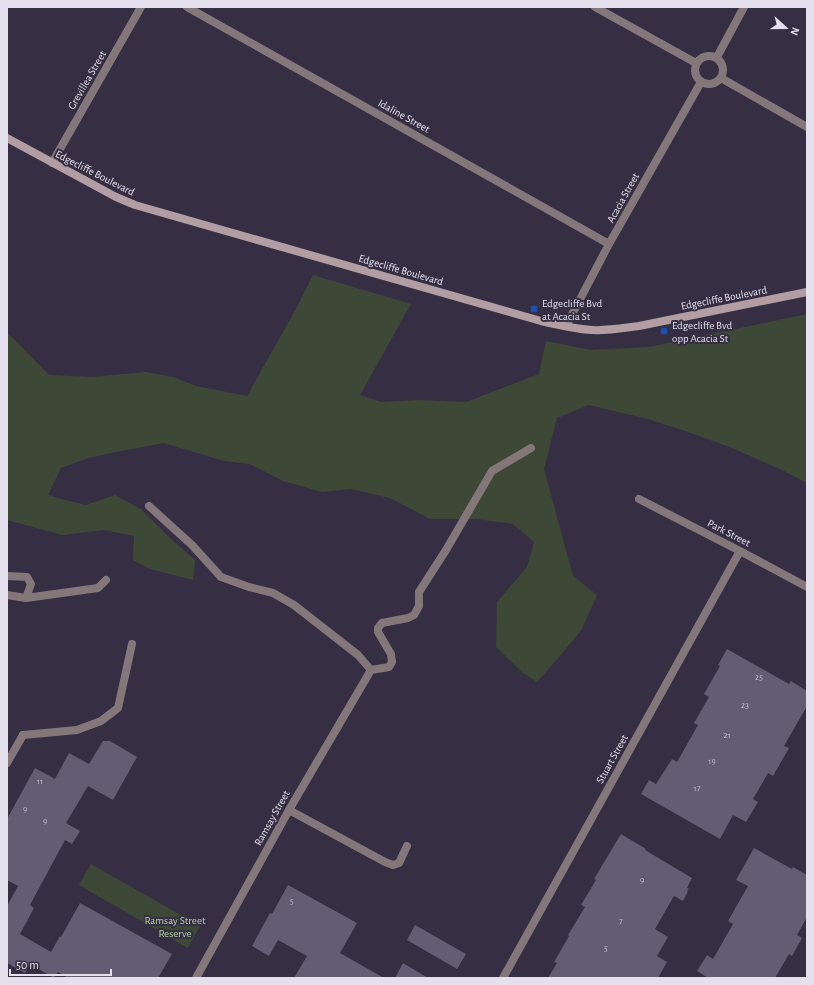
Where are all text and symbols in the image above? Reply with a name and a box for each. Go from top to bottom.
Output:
north arrow [766,8,806,48]
text: N [788,26,801,37]
street label: Grevillea Street [66,48,108,111]
street label: Idaline Street [376,97,432,135]
street label: Edgecliffe Boulevard [54,148,137,198]
street label: Acacia Street [605,171,641,225]
street label: Edgecliffe Boulevard [357,253,445,287]
street label: Edgecliffe Boulevard [680,284,768,312]
place label: Edgecliffe Bvd at Acacia St [542,298,603,322]
marker: Edgecliffe Bvd at Acacia St [529,304,539,314]
place label: Edgecliffe Bvd opp Acacia St [672,320,733,344]
marker: Edgecliffe Bvd opp Acacia St [659,326,669,336]
street label: Park Street [706,517,753,549]
house number: 25 [755,673,763,682]
house number: 23 [741,701,749,710]
house number: 21 [723,731,731,740]
street label: Stuart Street [594,732,630,785]
house number: 19 [708,757,716,766]
house number: 11 [37,777,43,786]
house number: 17 [694,784,701,793]
street label: Ramsay Street [252,788,292,847]
house number: 9 [23,805,27,814]
house number: 9 [43,817,47,826]
house number: 9 [640,876,644,885]
house number: 5 [290,897,294,906]
park label: Ramsay Street Reserve [144,915,206,939]
house number: 7 [619,917,623,926]
house number: 5 [604,944,608,953]
scale bar [10,951,111,977]
text: 50 m [16,959,39,971]

